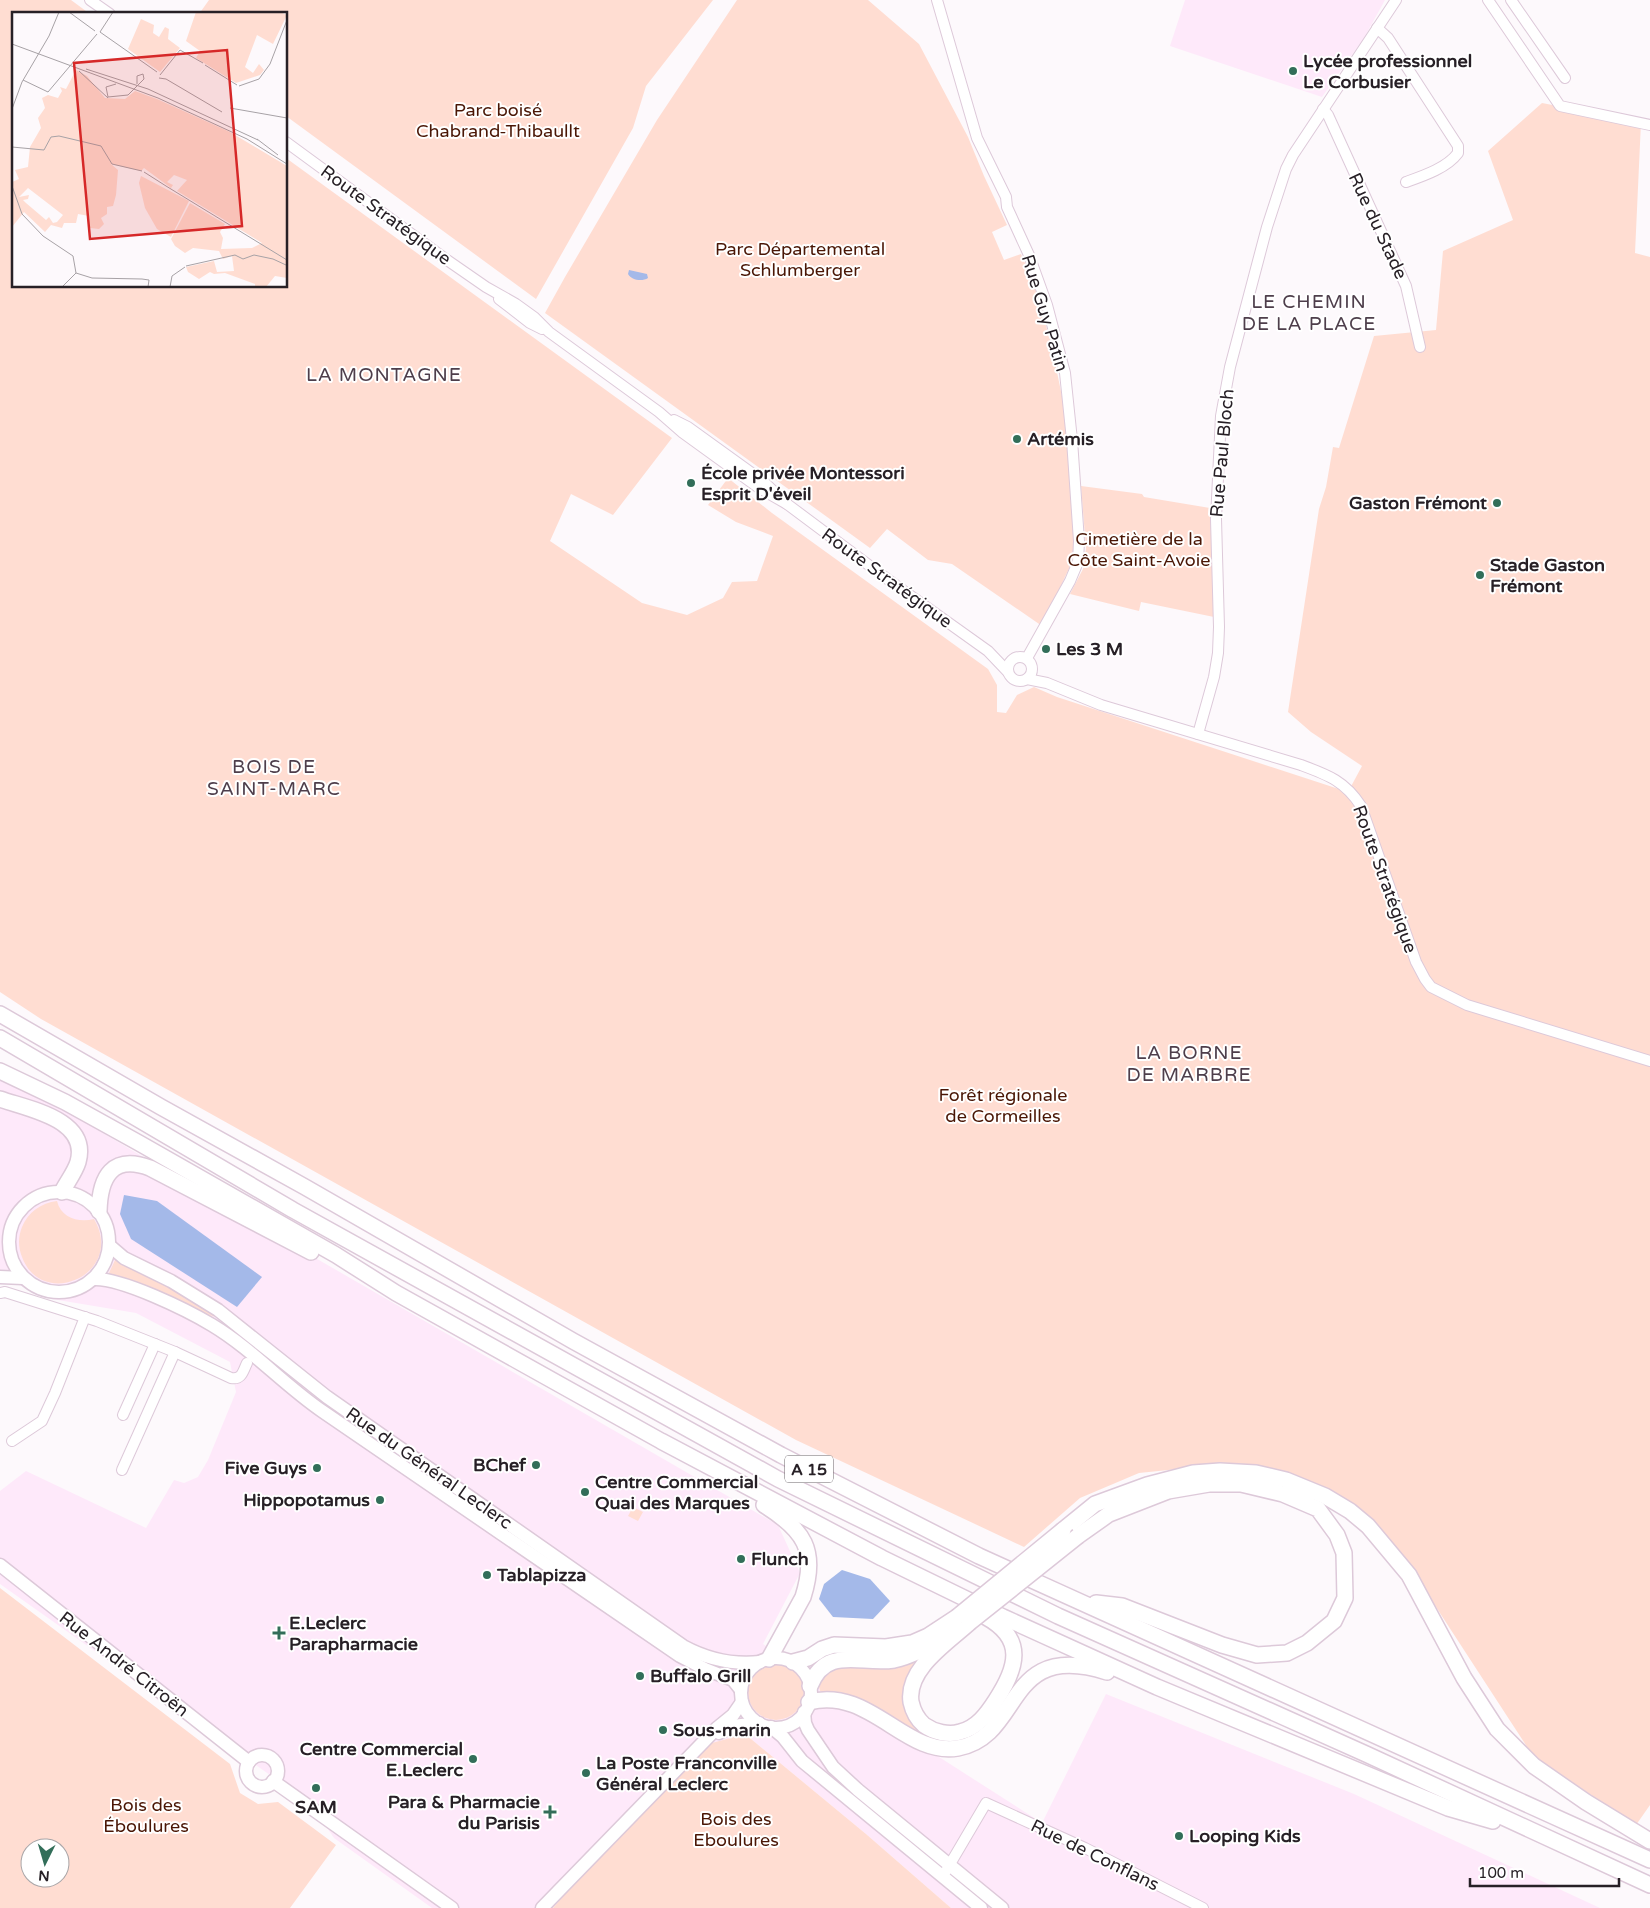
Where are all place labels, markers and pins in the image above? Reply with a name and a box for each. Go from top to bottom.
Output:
place label: Lycée professionnel Le Corbusier [1303,50,1472,93]
marker: Lycée professionnel Le Corbusier [1287,65,1299,77]
place label: Artémis [1027,428,1094,450]
marker: Artémis [1011,433,1023,445]
place label: École privée Montessori Esprit D'éveil [701,462,905,505]
marker: École privée Montessori Esprit D'éveil [685,477,697,489]
place label: Gaston Frémont [1349,492,1487,514]
marker: Gaston Frémont [1491,497,1503,509]
place label: Stade Gaston Frémont [1490,554,1605,597]
marker: Stade Gaston Frémont [1474,569,1486,581]
place label: Les 3 M [1056,638,1123,660]
marker: Les 3 M [1040,643,1052,655]
place label: BChef [473,1454,527,1476]
place label: Five Guys [225,1457,307,1479]
marker: BChef [530,1459,542,1471]
marker: Five Guys [311,1462,323,1474]
place label: Centre Commercial Quai des Marques [595,1471,758,1514]
marker: Centre Commercial Quai des Marques [579,1486,591,1498]
place label: Hippopotamus [243,1489,370,1511]
marker: Hippopotamus [374,1494,386,1506]
place label: Flunch [751,1548,809,1570]
marker: Flunch [735,1553,747,1565]
place label: Tablapizza [496,1564,586,1586]
marker: Tablapizza [481,1569,493,1581]
place label: E.Leclerc Parapharmacie [289,1612,418,1655]
marker: E.Leclerc Parapharmacie [273,1627,285,1639]
place label: Buffalo Grill [650,1665,751,1687]
marker: Buffalo Grill [634,1670,646,1682]
place label: Sous-marin [673,1719,771,1741]
marker: Sous-marin [657,1724,669,1736]
place label: Centre Commercial E.Leclerc [300,1738,463,1781]
place label: La Poste Franconville Général Leclerc [596,1752,777,1795]
marker: Centre Commercial E.Leclerc [467,1753,479,1765]
marker: La Poste Franconville Général Leclerc [580,1767,592,1779]
marker: SAM [310,1782,322,1794]
place label: Para & Pharmacie du Parisis [388,1791,540,1834]
place label: SAM [295,1796,337,1818]
marker: Para & Pharmacie du Parisis [544,1806,556,1818]
place label: Looping Kids [1189,1825,1301,1847]
marker: Looping Kids [1173,1830,1185,1842]

